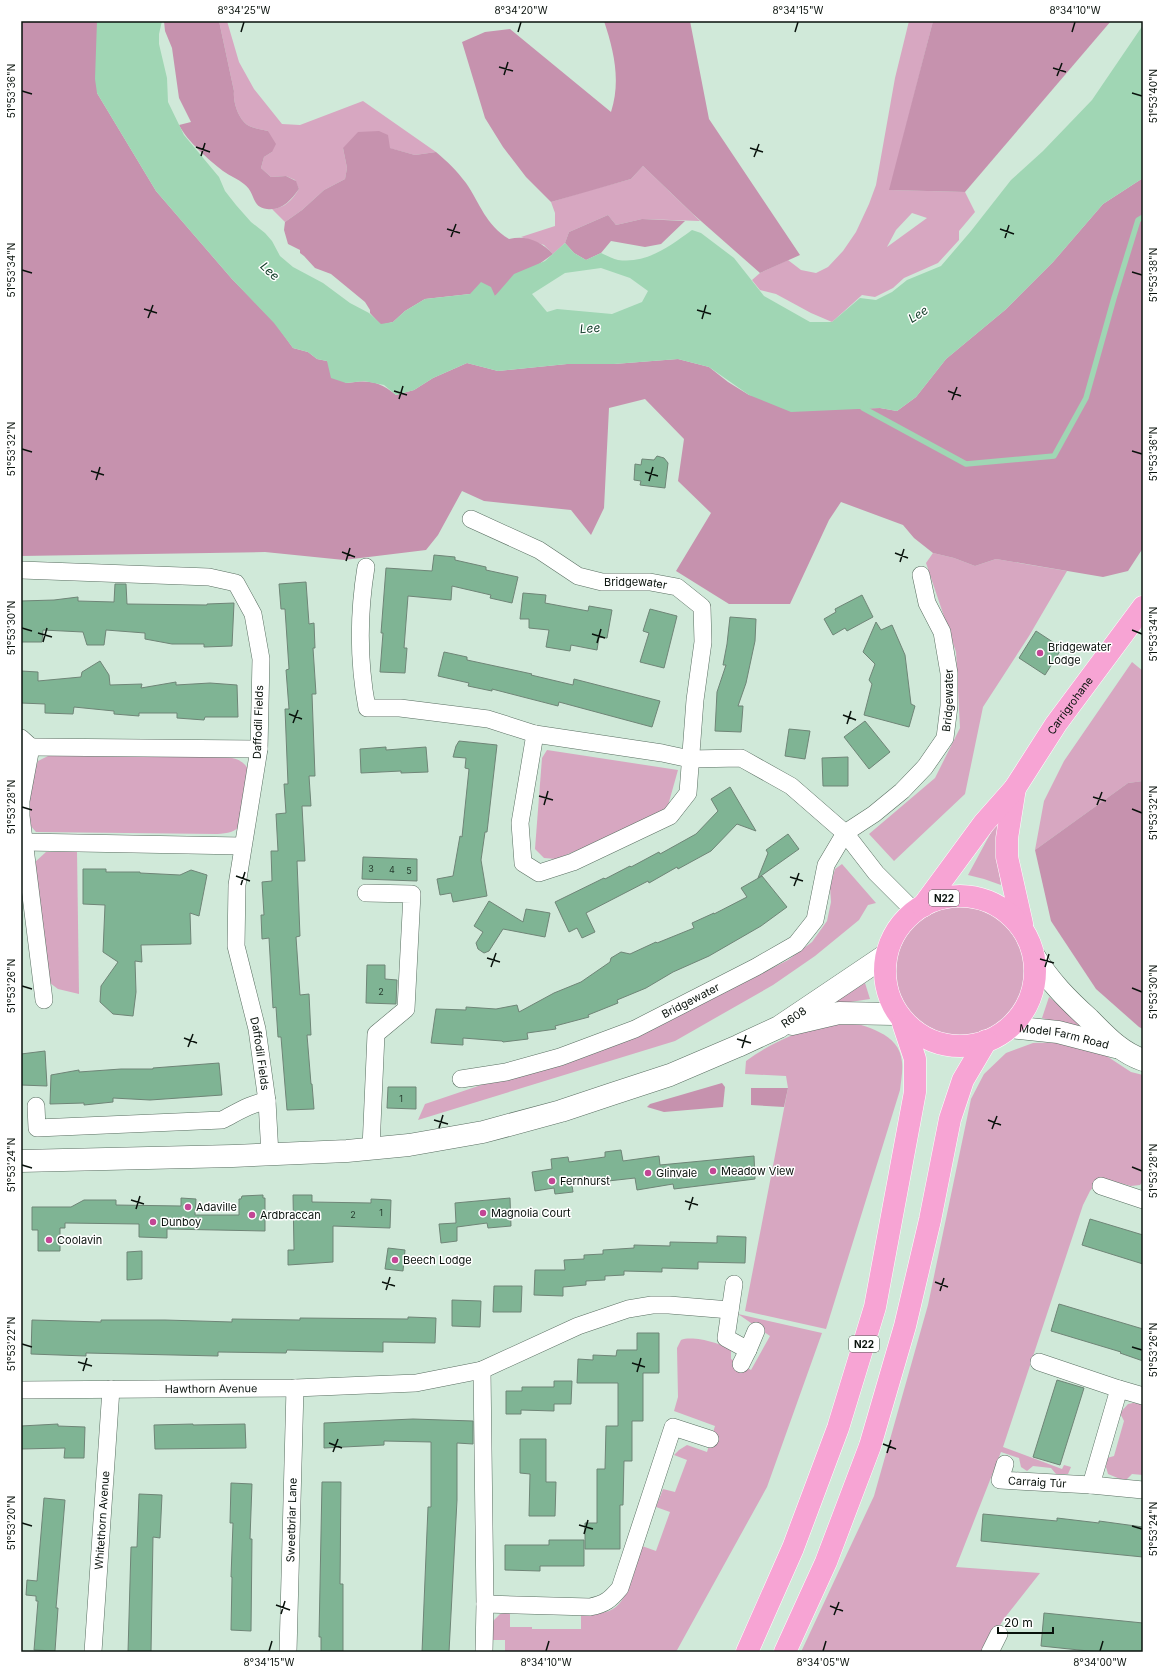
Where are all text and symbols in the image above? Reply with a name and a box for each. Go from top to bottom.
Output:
text: 8°34'25"W [218,4,271,16]
text: 8°34'20"W [494,4,548,16]
text: 8°34'15"W [773,4,824,16]
text: 8°34'10"W [1049,4,1101,16]
text: 51°53'36"N [5,64,17,118]
text: 51°53'40"N [1147,69,1159,123]
text: 51°53'34"N [5,243,17,297]
text: 51°53'38"N [1147,248,1159,302]
water label: Lee [257,258,283,284]
water label: Lee [905,302,931,326]
water label: Lee [579,320,601,336]
text: 51°53'32"N [5,422,17,476]
text: 51°53'36"N [1147,427,1159,481]
street label: Bridgewater [604,575,668,592]
text: 51°53'30"N [5,601,17,655]
text: 51°53'34"N [1147,607,1159,661]
place label: Bridgewater Lodge [1048,640,1111,667]
marker: Bridgewater Lodge [1035,648,1045,658]
street label: Bridgewater [939,668,956,733]
street label: Carrigrohane [1044,674,1096,737]
street label: Daffodil Fields [250,685,266,759]
text: 51°53'28"N [5,780,17,834]
text: 51°53'32"N [1147,786,1159,840]
house number: 3 [368,863,374,874]
house number: 4 [389,864,395,875]
house number: 5 [406,865,412,876]
road number: N22 [929,890,959,906]
text: 51°53'26"N [5,959,17,1013]
text: 51°53'30"N [1147,965,1159,1019]
street label: Bridgewater [659,980,722,1021]
house number: 2 [378,986,384,997]
street label: R608 [778,1003,809,1031]
street label: Daffodil Fields [247,1015,272,1091]
street label: Model Farm Road [1018,1021,1111,1052]
house number: 1 [399,1093,403,1104]
text: 51°53'24"N [5,1138,17,1192]
text: 51°53'28"N [1147,1144,1159,1198]
place label: Meadow View [721,1164,794,1178]
place label: Glinvale [656,1166,697,1180]
marker: Meadow View [708,1166,718,1176]
marker: Glinvale [643,1168,653,1178]
place label: Fernhurst [560,1174,610,1188]
marker: Fernhurst [547,1176,557,1186]
place label: Adaville [196,1200,237,1214]
marker: Adaville [183,1202,193,1212]
place label: Magnolia Court [491,1206,571,1220]
house number: 1 [379,1207,383,1218]
place label: Ardbraccan [260,1208,321,1222]
marker: Magnolia Court [478,1208,488,1218]
house number: 2 [350,1209,356,1220]
marker: Ardbraccan [247,1210,257,1220]
place label: Dunboy [161,1215,201,1229]
marker: Dunboy [148,1217,158,1227]
place label: Coolavin [57,1233,102,1247]
marker: Coolavin [44,1235,54,1245]
place label: Beech Lodge [403,1253,472,1267]
marker: Beech Lodge [390,1255,400,1265]
text: 51°53'22"N [5,1317,17,1371]
text: 51°53'26"N [1147,1323,1159,1377]
road number: N22 [849,1336,879,1352]
street label: Hawthorn Avenue [165,1381,257,1396]
street label: Whitethorn Avenue [92,1470,112,1570]
street label: Carraig Túr [1008,1473,1067,1491]
street label: Sweetbriar Lane [283,1477,300,1563]
text: 51°53'20"N [5,1496,17,1550]
text: 51°53'24"N [1147,1502,1159,1556]
scale bar [998,1609,1053,1635]
text: 20 m [1004,1615,1033,1630]
text: 8°34'15"W [244,1656,295,1668]
text: 8°34'10"W [520,1656,572,1668]
text: 8°34'05"W [796,1656,850,1668]
text: 8°34'00"W [1073,1656,1127,1668]

